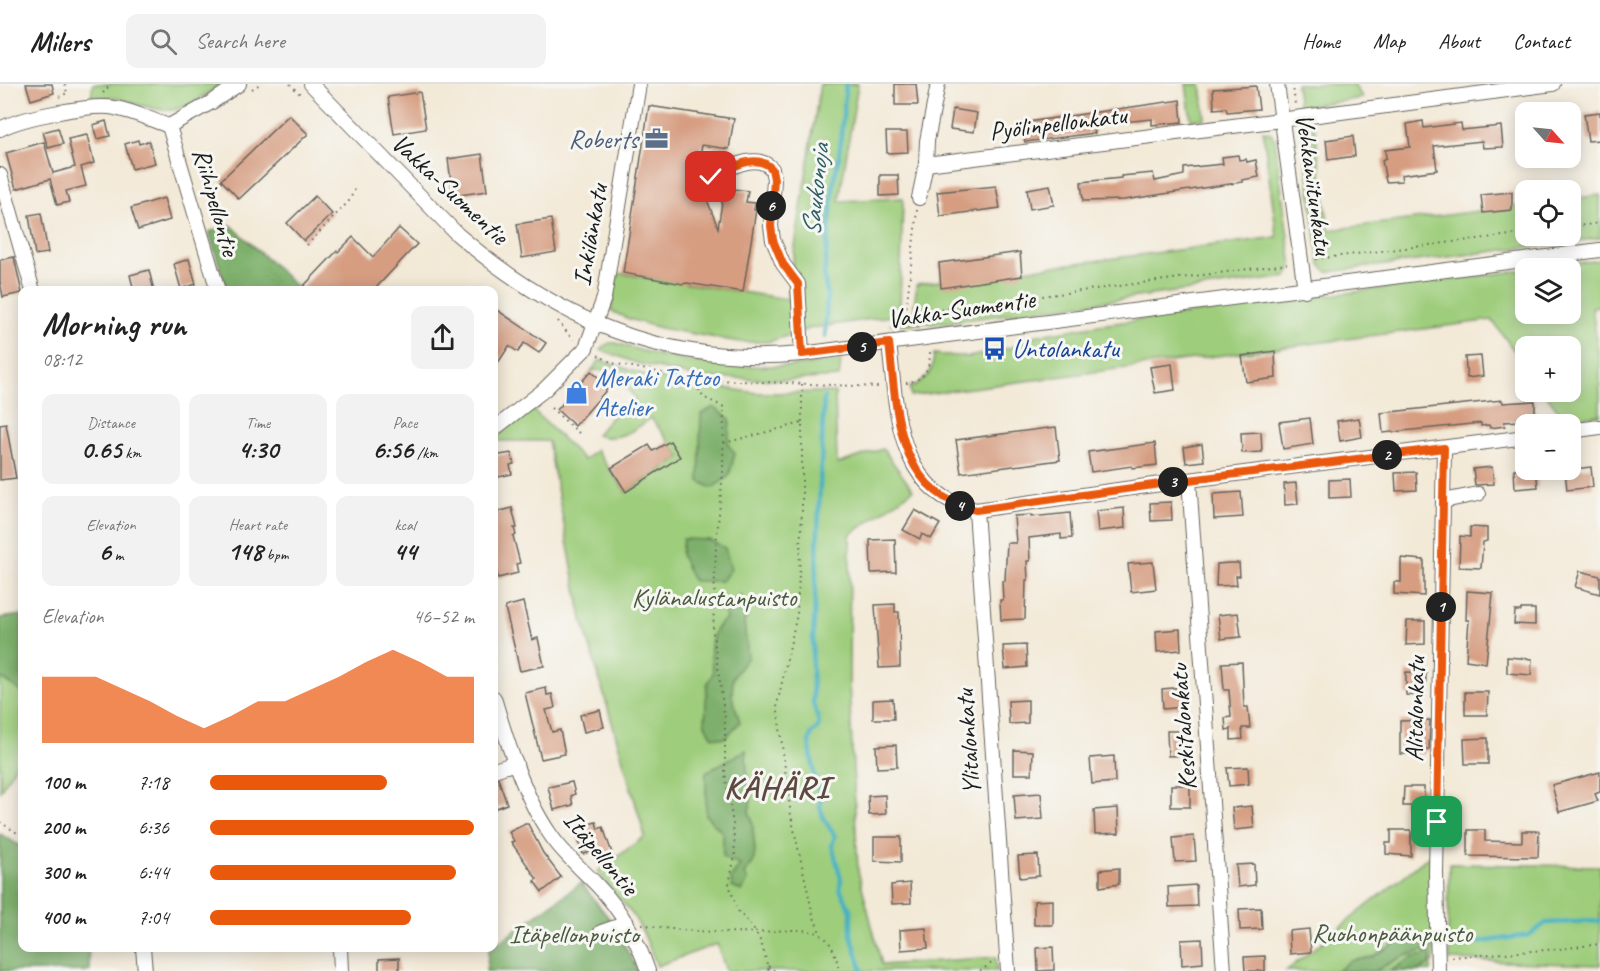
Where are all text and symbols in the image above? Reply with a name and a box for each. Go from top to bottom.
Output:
search box [126,14,546,68]
text: Milers [30,24,90,59]
icon: search [147,25,180,58]
text: Search here [195,27,285,55]
text: Home [1302,28,1340,54]
text: Map [1373,28,1405,54]
text: About [1438,28,1480,54]
text: Contact [1513,28,1570,54]
street label: Pyölinpellonkatu [987,98,1131,148]
north arrow [1515,102,1581,168]
map controls [1515,102,1581,480]
street label: Vehkaniitunkatu [1288,111,1340,258]
place label: Roberts [569,123,640,156]
street label: Vakka-Suomentie [385,126,517,253]
office icon: Roberts [643,126,669,152]
water label: Saukonoja [793,140,837,238]
street label: Riihipellontie [185,144,248,262]
pin [685,151,736,202]
icon: check [694,160,727,193]
street label: Inkilänkatu [565,179,616,288]
button: locate [1515,180,1581,246]
pin: 6 [756,191,786,221]
text: 6 [767,196,775,216]
button: layers [1515,258,1581,324]
street label: Vakka-Suomentie [885,282,1038,336]
text: Morning run [42,303,186,345]
button: share [411,306,474,369]
pin: 5 [847,332,877,362]
place label: Untolankatu [1012,332,1120,365]
bus stop icon: Untolankatu [981,335,1007,361]
button: + [1515,336,1581,402]
text: 5 [859,337,865,357]
text: 08:12 [42,347,82,372]
place label: Meraki Tattoo Atelier [595,361,721,424]
shop icon: Meraki Tattoo Atelier [564,379,590,405]
text: Distance [87,413,135,433]
text: Time [246,413,270,433]
text: Pace [393,413,417,433]
button: − [1515,414,1581,480]
text: 0.65 [81,433,121,466]
text: 4:30 [238,433,278,466]
text: 6:56 [372,433,413,466]
pin: 2 [1372,440,1402,470]
text: km [121,443,141,463]
text: /km [413,443,438,463]
text: 2 [1383,445,1391,465]
pin: 3 [1158,467,1188,497]
text: 3 [1169,472,1177,492]
pin: 4 [945,491,975,521]
text: 4 [956,496,964,516]
text: Elevation [86,515,136,535]
text: Heart rate [229,515,287,535]
text: kcal [394,515,416,535]
text: 6 [98,535,111,568]
text: 148 [228,535,263,568]
text: 44 [393,535,417,568]
text: m [111,545,124,565]
text: bpm [263,545,288,565]
park label: Kylänalustanpuisto [632,581,798,614]
pin: 1 [1426,592,1456,622]
text: 1 [1437,597,1445,617]
text: Elevation [42,604,104,629]
text: 46–52 m [413,604,474,629]
street label: Alitalonkatu [1398,654,1432,762]
street label: Keskitalonkatu [1162,662,1204,791]
street label: Ylitalonkatu [948,686,988,796]
district label: KÄHÄRI [724,767,835,808]
text: 100 m [42,770,85,795]
text: 7:18 [138,770,169,795]
pin [1411,796,1462,847]
street label: Itäpellontie [556,804,648,904]
icon: arrive [1420,805,1453,838]
text: 200 m [42,815,85,840]
text: 6:36 [138,815,169,840]
text: 300 m [42,860,85,885]
text: 6:44 [138,860,169,885]
text: 400 m [42,905,85,930]
text: 7:04 [138,905,169,930]
park label: Ruohonpäänpuisto [1312,917,1474,950]
park label: Itäpellonpuisto [509,918,642,951]

